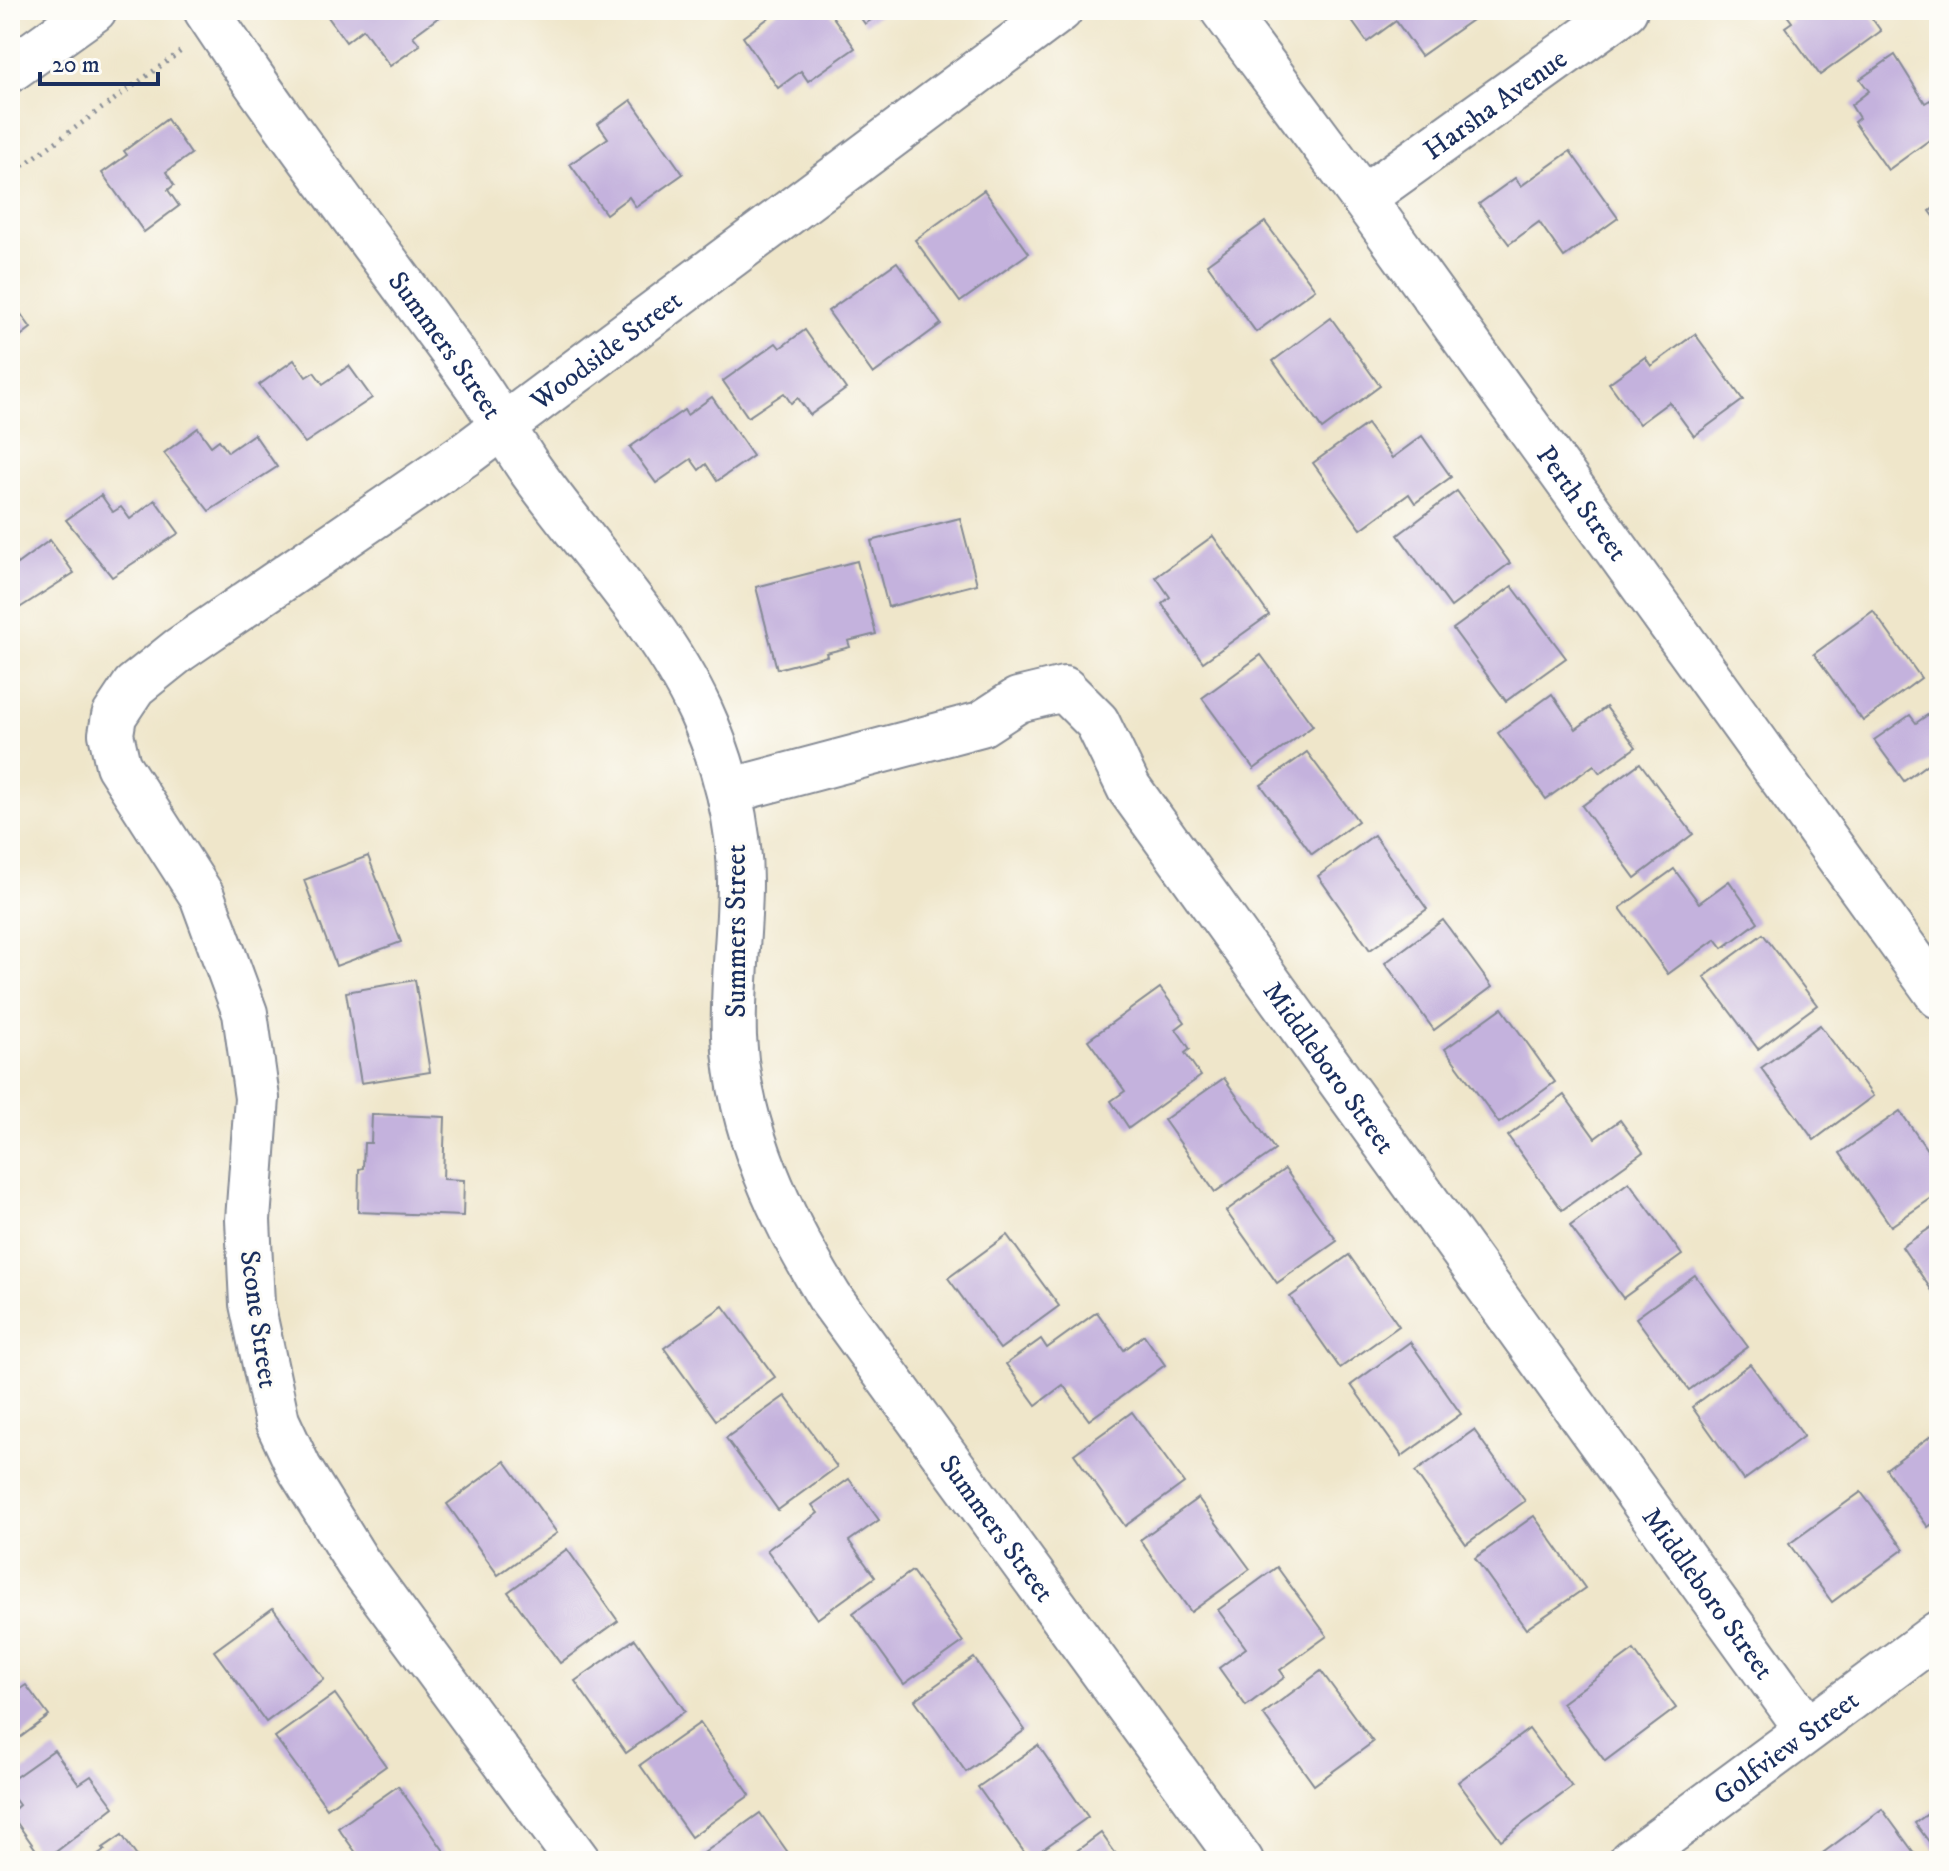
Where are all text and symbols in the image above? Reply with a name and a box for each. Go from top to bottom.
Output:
scale bar [40,36,158,86]
street label: Harsha Avenue [1417,41,1574,168]
text: 20 m [52,50,100,80]
street label: Summers Street [380,265,510,426]
street label: Woodside Street [523,283,689,419]
street label: Perth Street [1528,439,1635,568]
street label: Summers Street [719,844,754,1018]
street label: Middleboro Street [1255,975,1403,1161]
street label: Scone Street [232,1248,286,1390]
street label: Summers Street [931,1448,1062,1609]
street label: Middleboro Street [1634,1501,1781,1686]
street label: Golfview Street [1707,1683,1866,1813]

